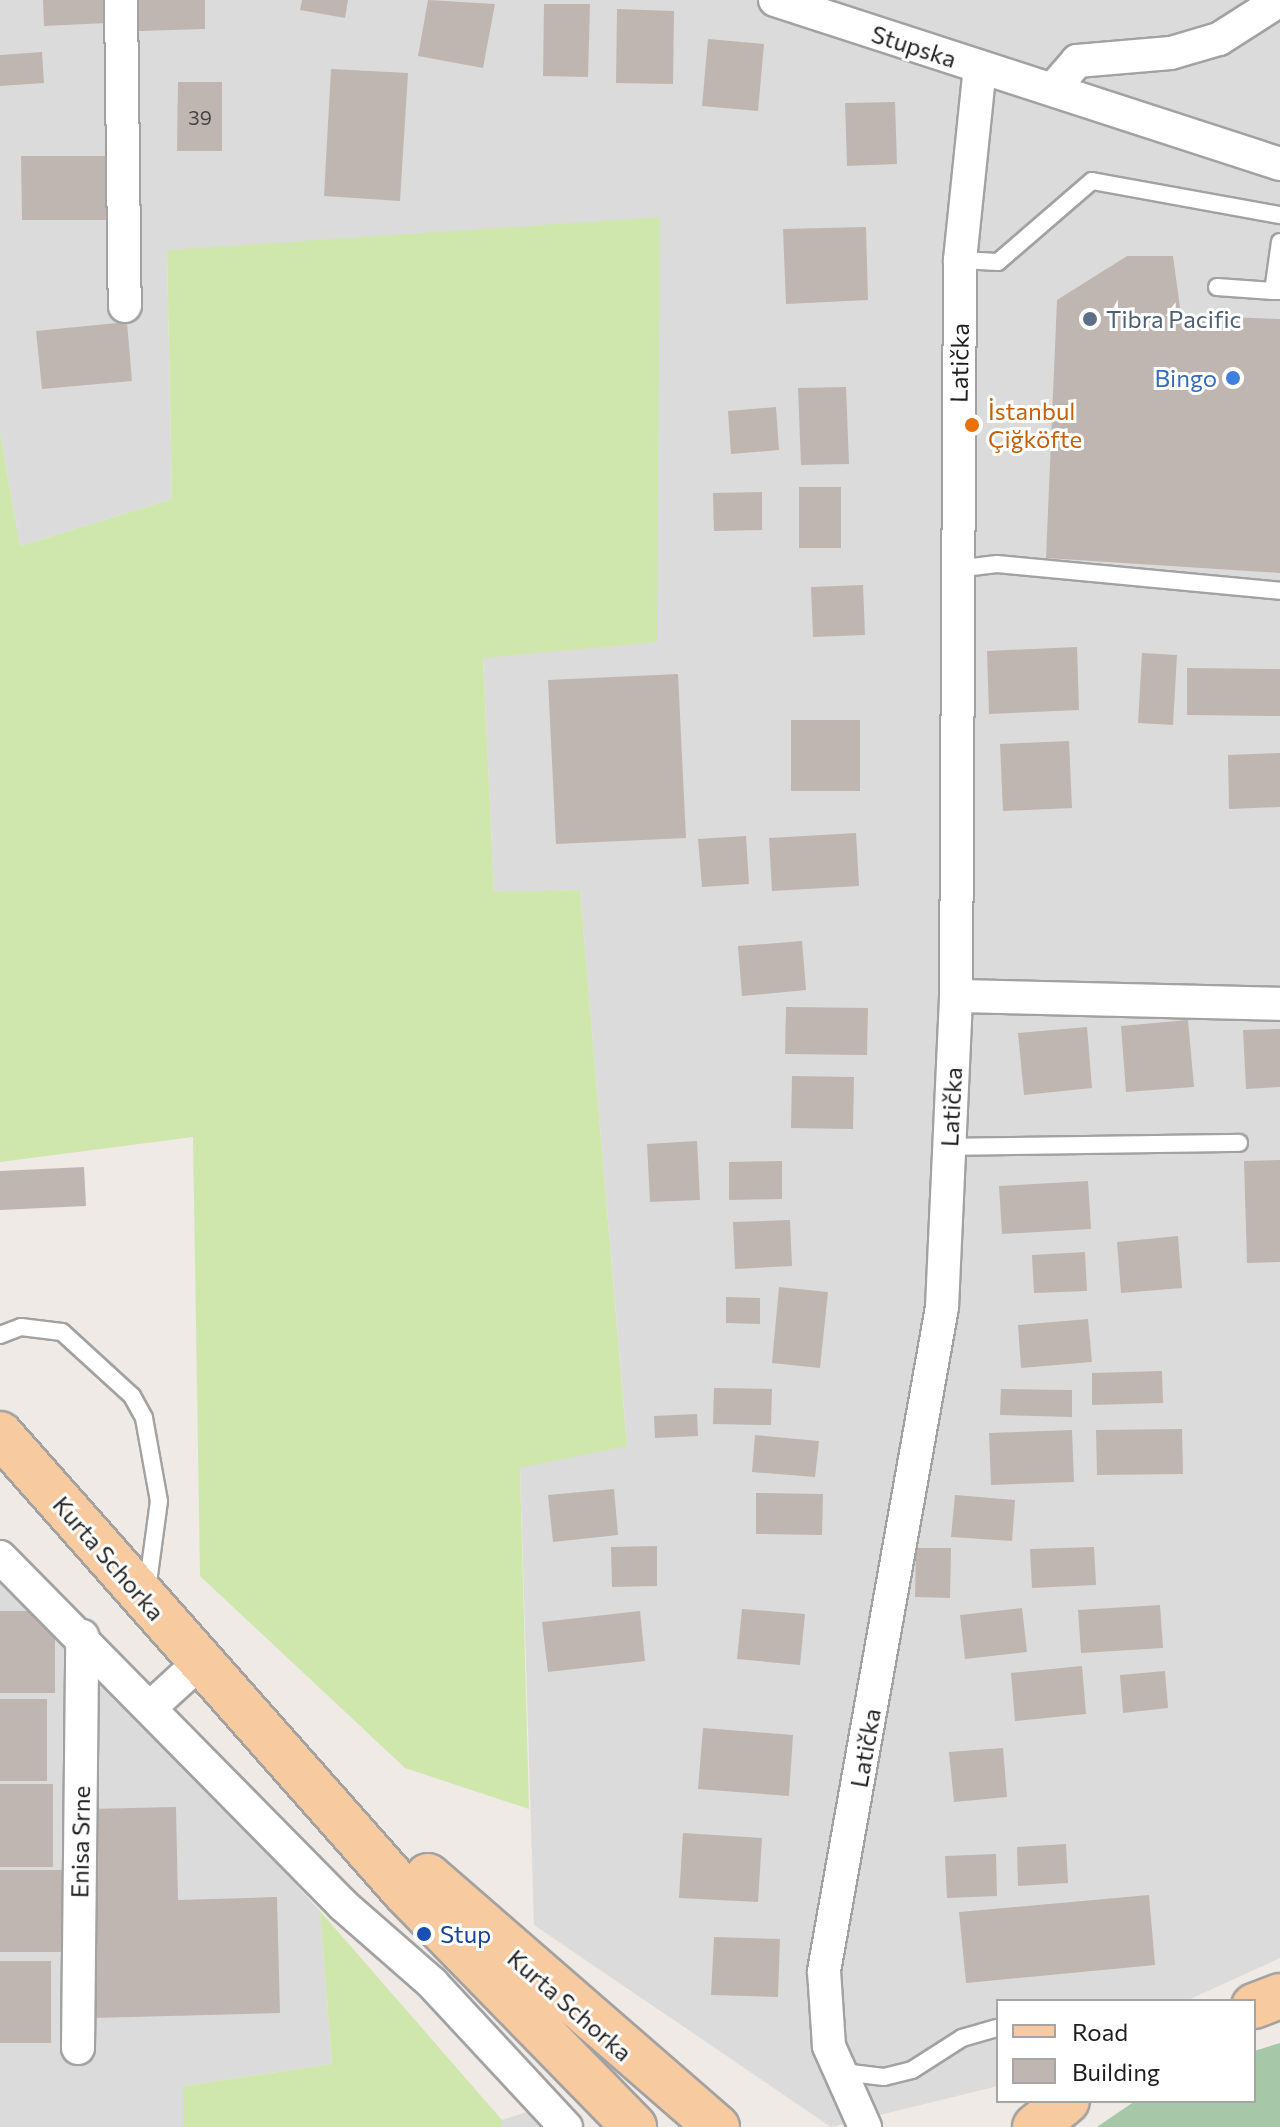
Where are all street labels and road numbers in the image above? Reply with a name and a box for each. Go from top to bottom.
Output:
street label: Stupska [868,19,960,73]
street label: Latička [944,323,974,403]
street label: Latička [935,1066,967,1148]
street label: Kurta Schorka [47,1490,171,1626]
street label: Latička [844,1706,886,1790]
street label: Enisa Srne [65,1786,95,1898]
street label: Kurta Schorka [502,1943,638,2067]

